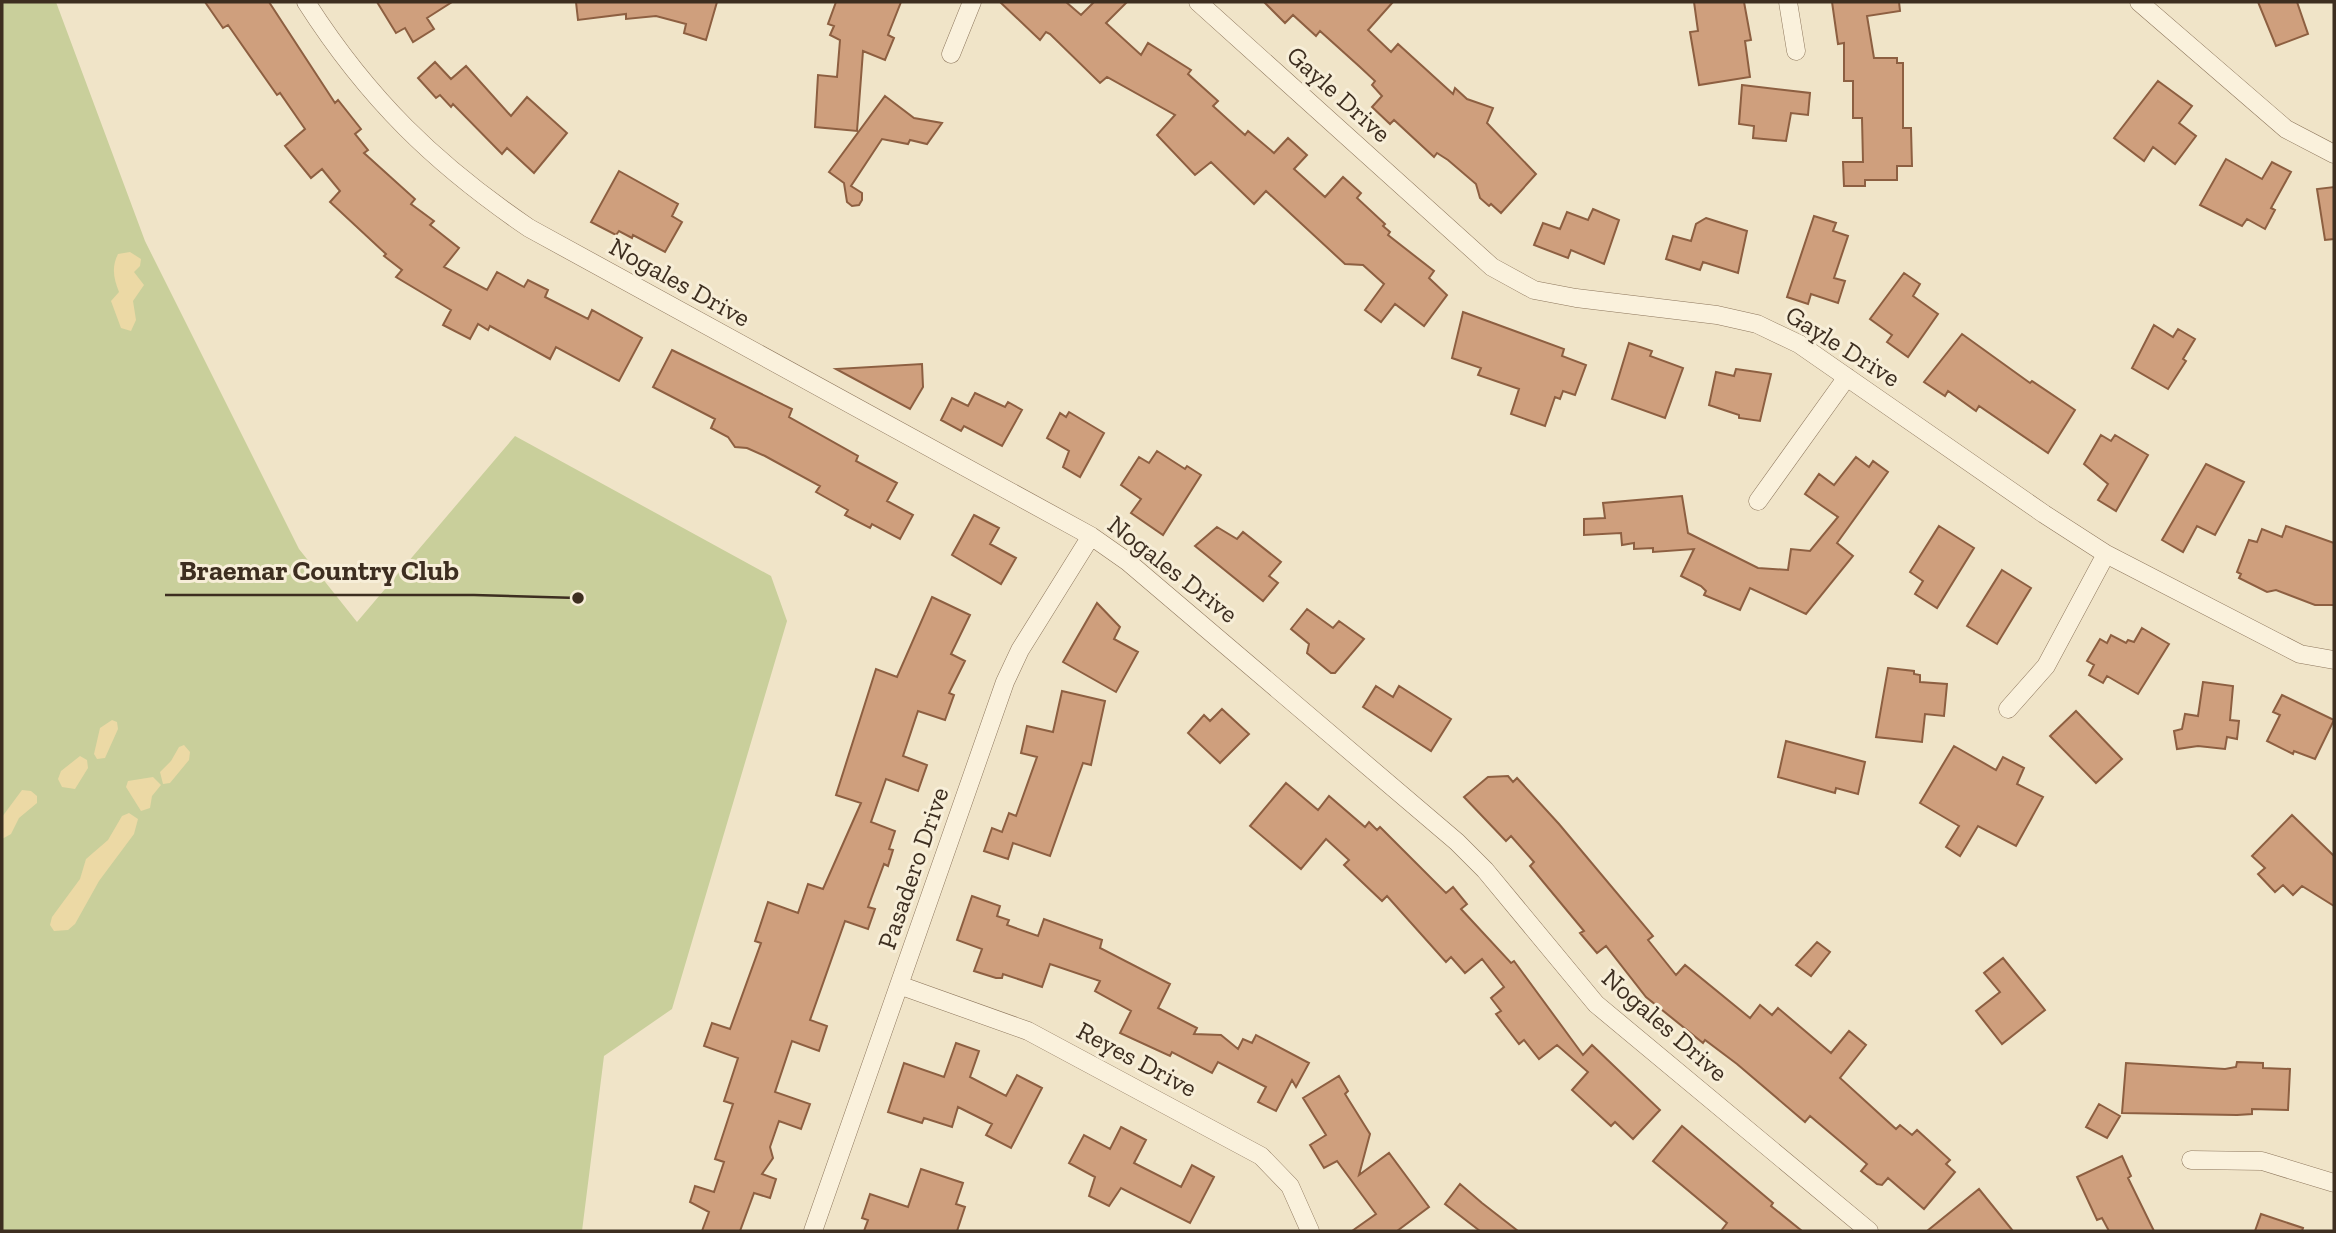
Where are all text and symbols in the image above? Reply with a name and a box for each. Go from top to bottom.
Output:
street label: Gayle Drive [1280,39,1398,149]
street label: Nogales Drive [604,230,756,334]
street label: Gayle Drive [1780,298,1906,394]
street label: Nogales Drive [1102,508,1244,630]
callout: Braemar Country Club [165,546,474,595]
text: Braemar Country Club [179,554,459,587]
street label: Pasadero Drive [870,783,956,953]
street label: Nogales Drive [1595,962,1735,1088]
street label: Reyes Drive [1072,1014,1202,1104]

